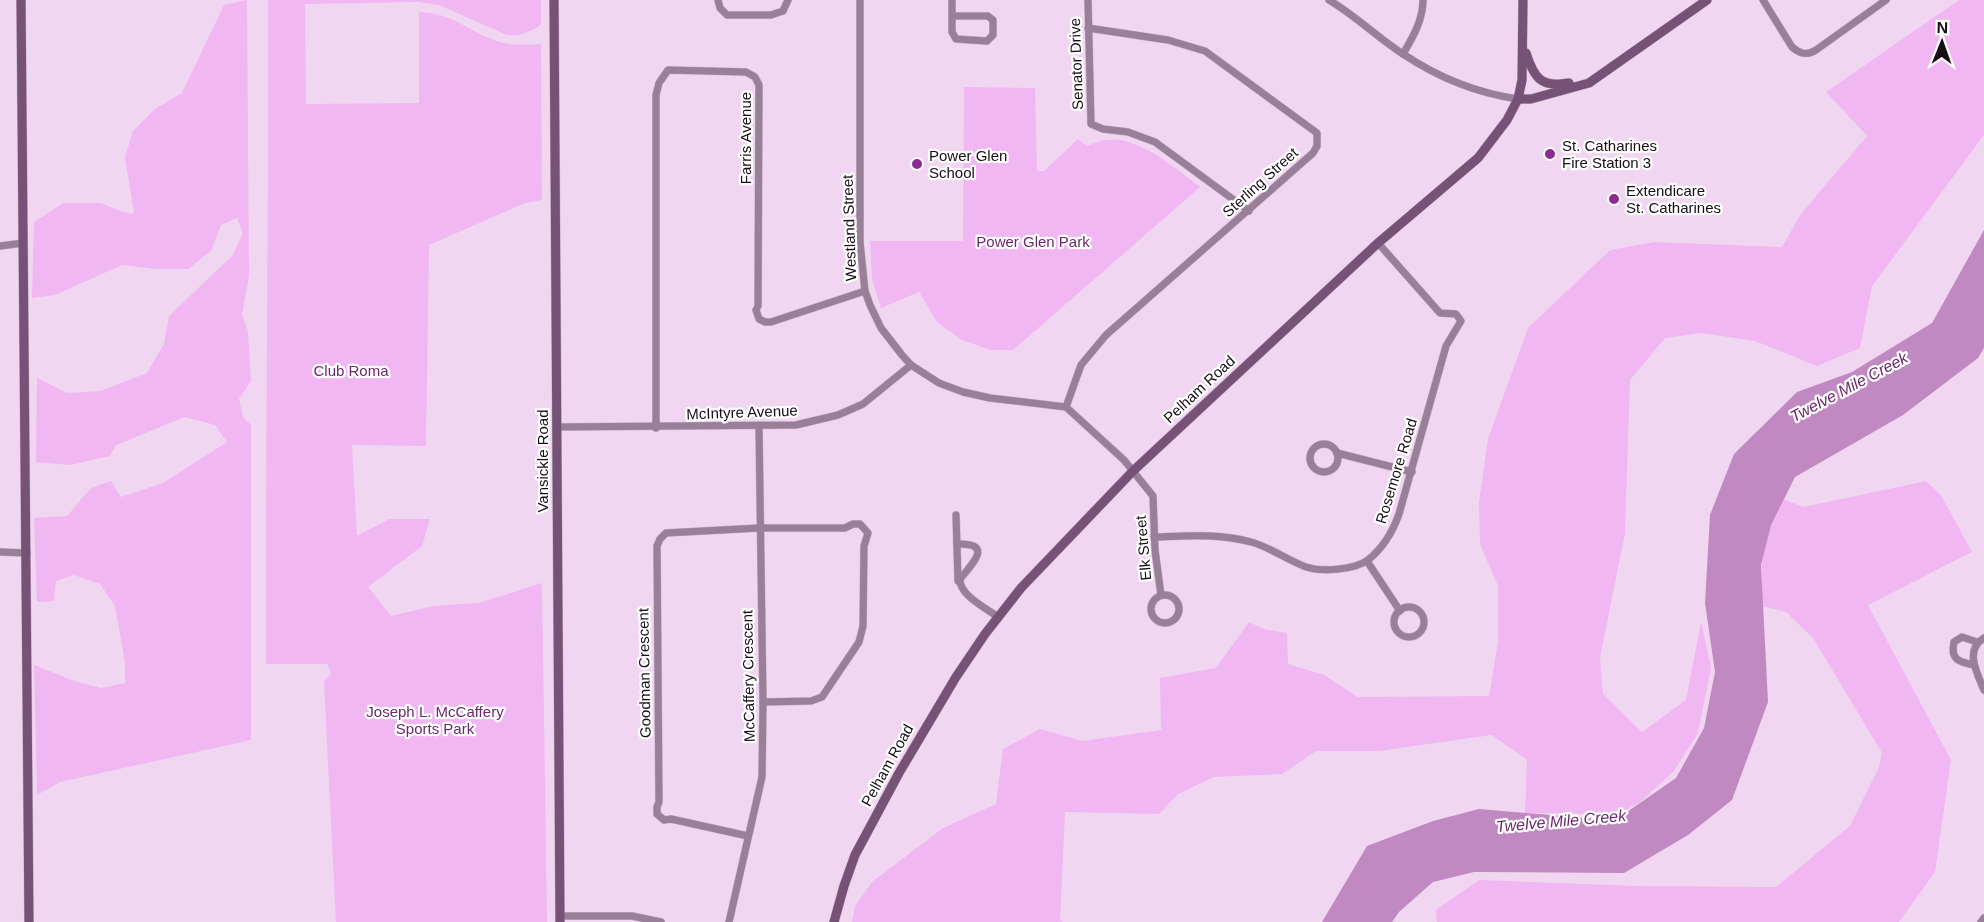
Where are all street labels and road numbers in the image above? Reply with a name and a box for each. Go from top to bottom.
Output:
street label: Senator Drive [1066,18,1086,110]
street label: Farris Avenue [737,92,754,184]
street label: Sterling Street [1219,143,1302,220]
street label: Westland Street [839,174,859,281]
street label: Pelham Road [1160,352,1238,426]
street label: McIntyre Avenue [686,402,798,422]
street label: Vansickle Road [534,409,551,513]
street label: Rosemore Road [1372,416,1420,526]
street label: Elk Street [1132,514,1154,581]
street label: Goodman Crescent [634,607,654,738]
street label: McCaffery Crescent [738,609,758,742]
street label: Pelham Road [858,721,916,809]

